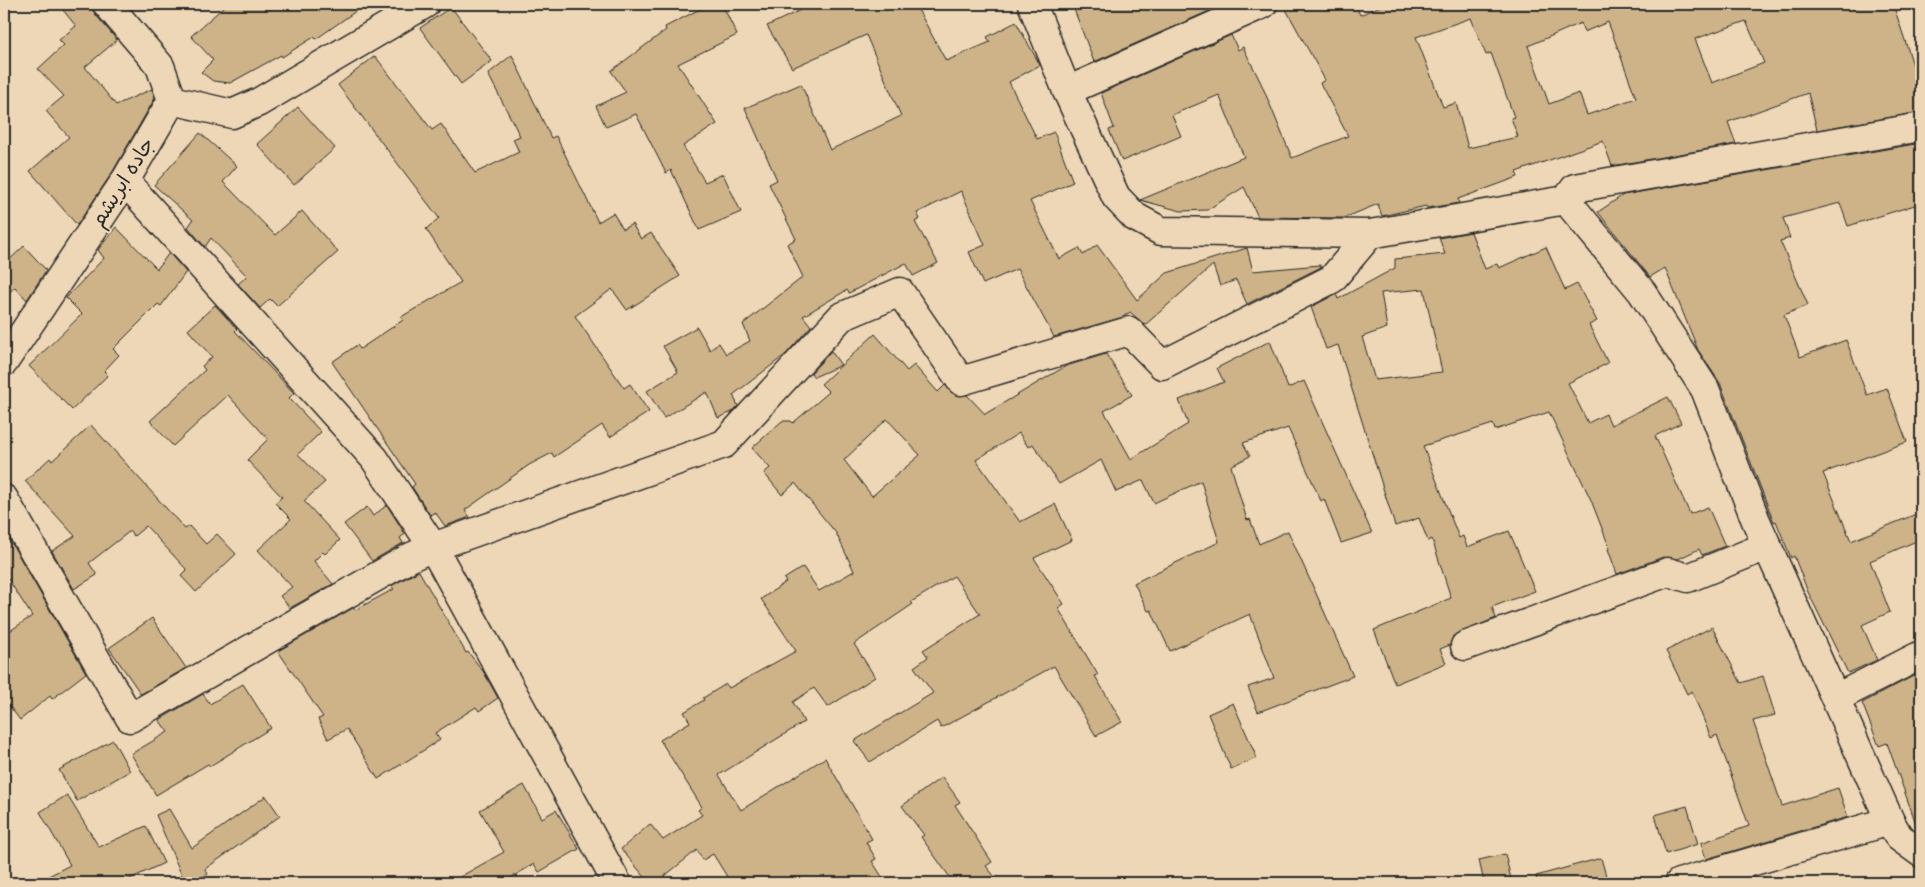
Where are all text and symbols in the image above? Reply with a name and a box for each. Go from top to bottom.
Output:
street label: جاده ابریشم [85,133,162,233]

